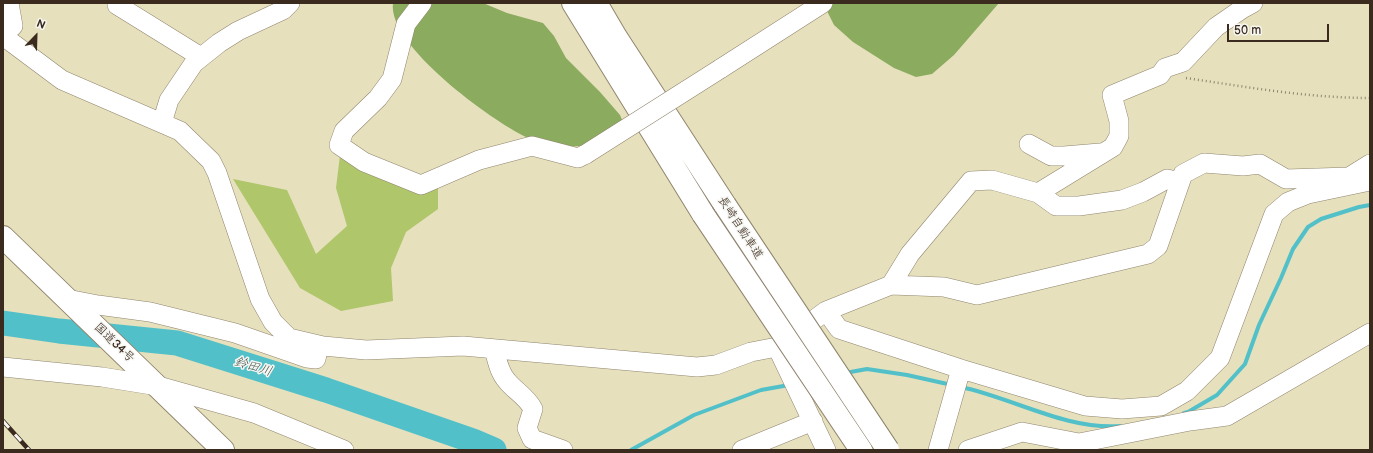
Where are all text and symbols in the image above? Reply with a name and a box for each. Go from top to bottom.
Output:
north arrow [16,16,56,56]
scale bar [1229,16,1331,42]
text: N [35,17,47,32]
text: 50 m [1234,23,1261,38]
street label: 長崎自動車道 [714,194,766,262]
street label: 国道34号 [91,320,137,366]
water label: 鈴田川 [232,354,274,380]

